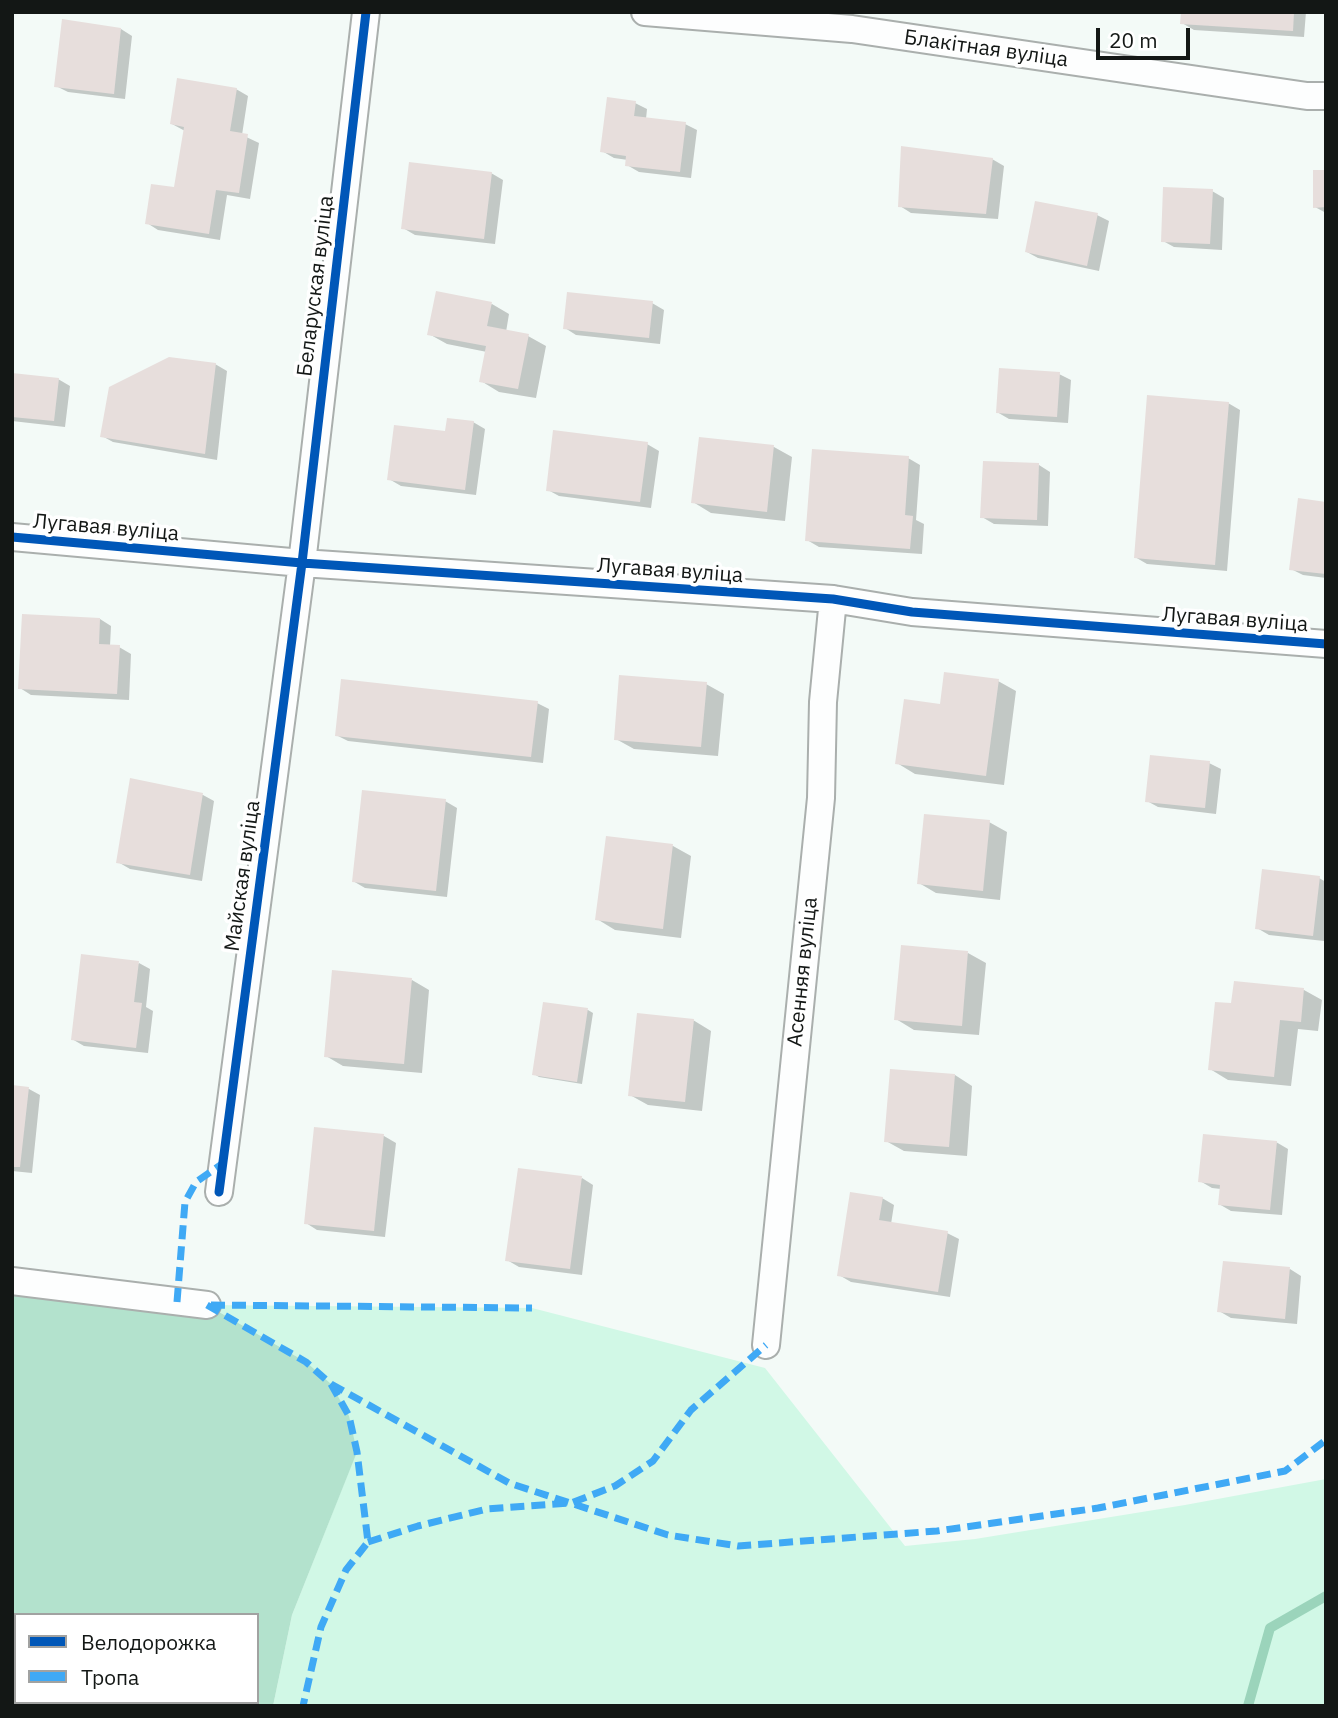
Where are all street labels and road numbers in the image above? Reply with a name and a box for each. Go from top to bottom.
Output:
street label: Блакітная вуліца [902,25,1070,73]
street label: Беларуская вуліца [292,194,340,378]
street label: Лугавая вуліца [32,509,180,547]
street label: Лугавая вуліца [596,553,744,589]
street label: Лугавая вуліца [1161,602,1309,638]
street label: Майская вуліца [220,799,266,953]
street label: Асенняя вуліца [783,896,823,1048]

